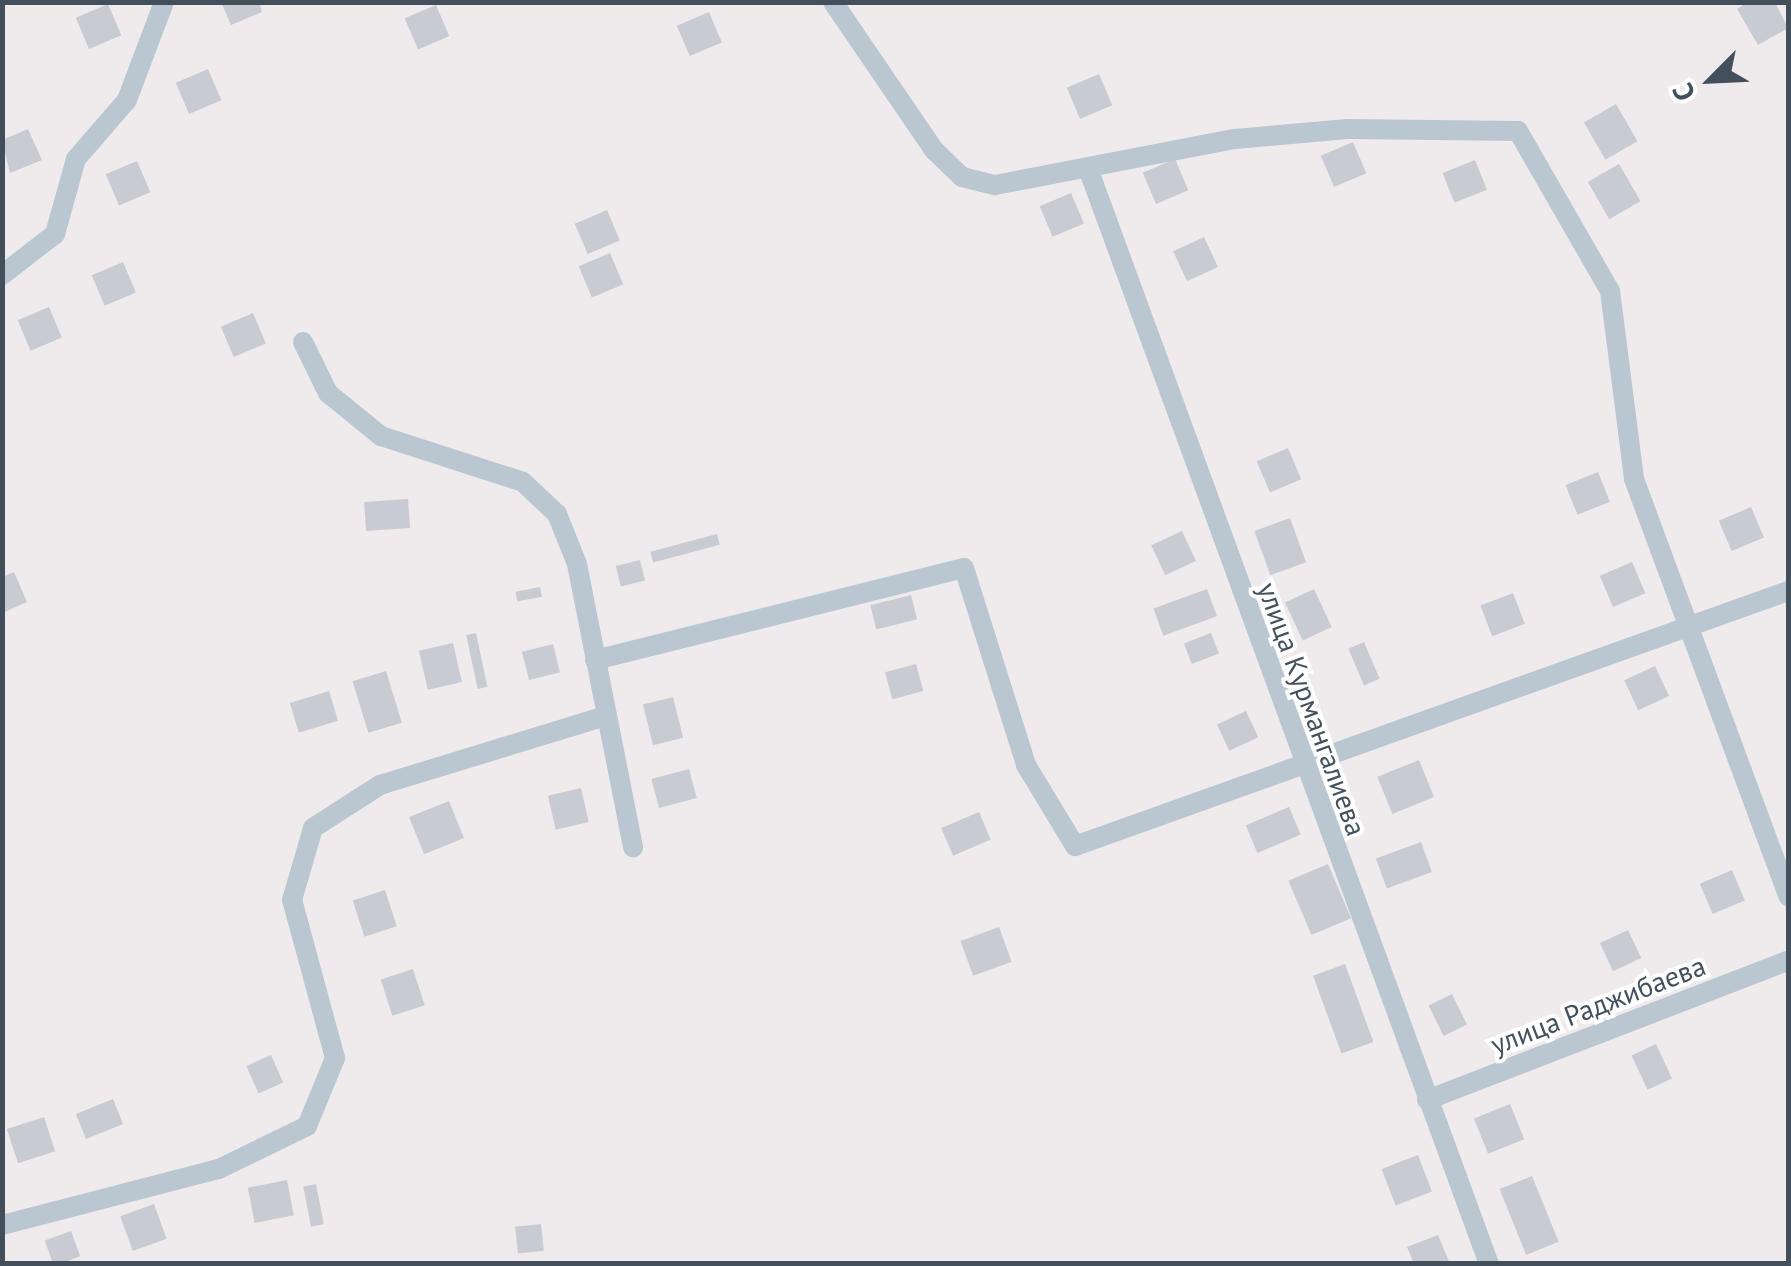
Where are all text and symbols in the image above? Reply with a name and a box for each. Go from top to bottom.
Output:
north arrow [1661,30,1761,130]
text: С [1663,78,1703,107]
street label: улица Курмангалиева [1251,578,1373,840]
street label: улица Раджибаева [1486,949,1710,1061]

